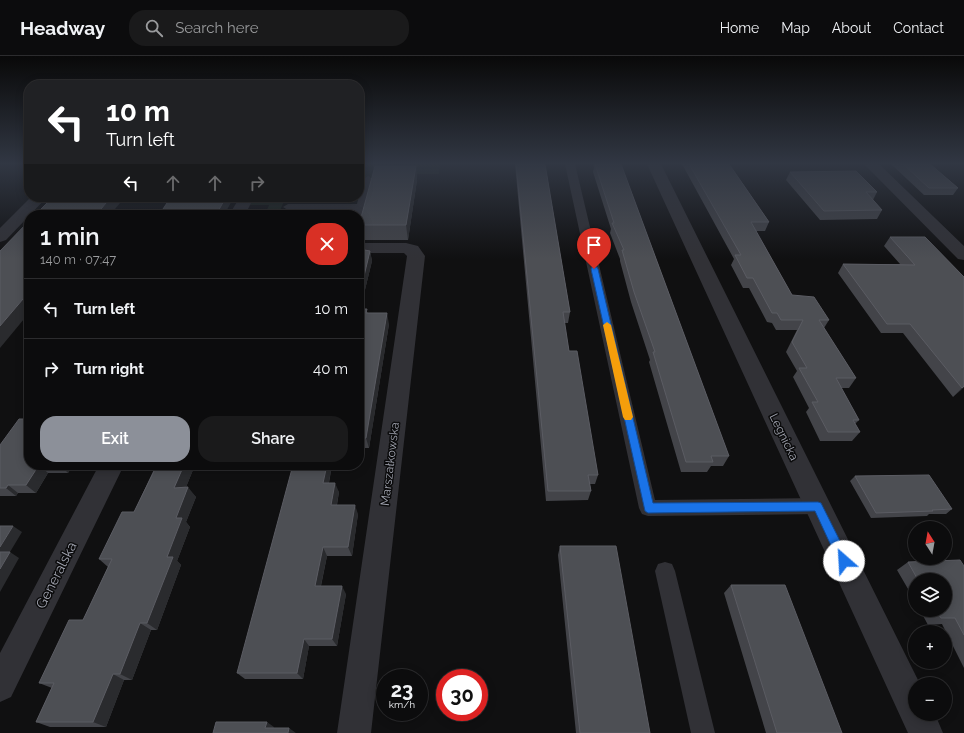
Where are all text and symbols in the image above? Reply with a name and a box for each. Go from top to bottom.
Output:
search box [129,10,409,46]
text: Headway [20,17,105,39]
icon: search [143,17,165,39]
text: Search here [175,19,258,37]
text: Home [720,20,759,36]
text: Map [781,20,810,36]
text: About [832,20,871,36]
text: Contact [893,20,944,36]
text: 10 m [106,95,170,128]
icon: left [40,96,92,148]
text: Turn left [106,129,175,150]
icon: left [120,172,142,194]
icon: ahead [162,172,184,194]
icon: ahead [204,172,226,194]
icon: right [246,172,268,194]
text: 1 min [40,222,100,251]
button: close [306,223,348,265]
pin [577,228,611,269]
icon: arrive [583,234,605,256]
text: 140 m · 07:47 [40,252,116,267]
icon: left [40,298,62,320]
text: Turn left [74,300,135,318]
text: 10 m [315,300,348,318]
icon: right [40,358,62,380]
text: Turn right [74,360,144,378]
text: 40 m [313,360,348,378]
street label: Legnicka [767,411,801,463]
button: Exit [40,416,190,462]
button: Share [198,416,348,462]
street label: Marszałkowska [378,421,402,507]
north arrow [908,521,952,565]
map controls [908,521,952,721]
street label: Generalska [32,539,80,611]
position arrow [823,540,865,582]
button: layers [908,573,952,617]
button: + [908,625,952,669]
speed limit sign: 30 [436,669,488,721]
button: − [908,677,952,721]
text: 23 [391,678,413,702]
text: km/h [389,699,415,710]

